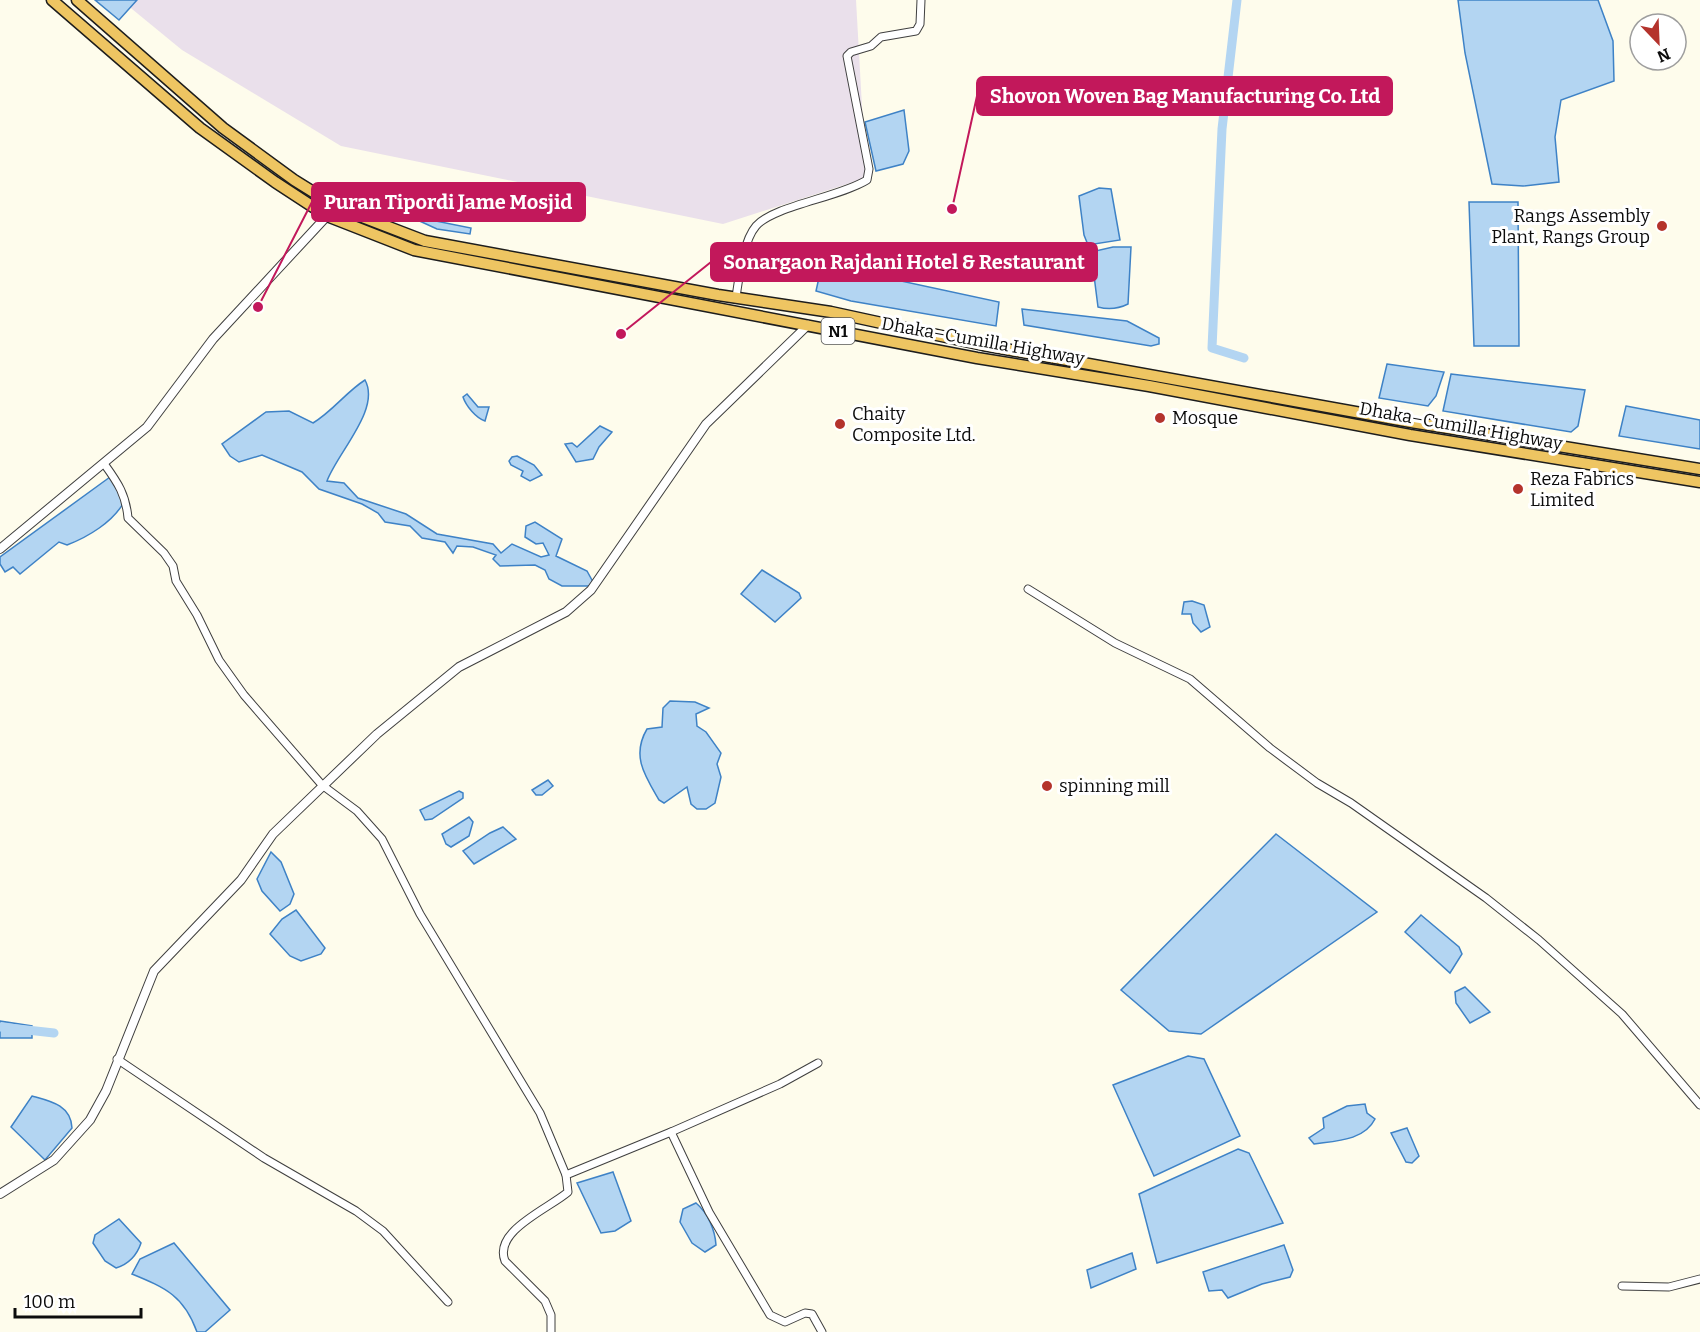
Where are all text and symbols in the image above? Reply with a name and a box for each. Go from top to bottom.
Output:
north arrow [1628,12,1688,72]
text: N [1654,44,1673,67]
callout: Shovon Woven Bag Manufacturing Co. Ltd [977,77,1392,115]
text: Shovon Woven Bag Manufacturing Co. Ltd [990,84,1380,108]
callout: Puran Tipordi Jame Mosjid [312,183,585,221]
text: Puran Tipordi Jame Mosjid [324,190,572,214]
place label: Rangs Assembly Plant, Rangs Group [1491,205,1650,248]
marker: Rangs Assembly Plant, Rangs Group [1655,219,1669,233]
callout: Sonargaon Rajdani Hotel & Restaurant [711,243,1097,281]
text: Sonargaon Rajdani Hotel & Restaurant [723,250,1085,274]
street label: Dhaka–Cumilla Highway [880,312,1087,370]
road number: N1 [822,318,854,344]
street label: Dhaka–Cumilla Highway [1358,397,1565,455]
place label: Chaity Composite Ltd. [852,403,976,446]
place label: Mosque [1172,407,1238,429]
marker: Mosque [1153,411,1167,425]
marker: Chaity Composite Ltd. [833,417,847,431]
place label: Reza Fabrics Limited [1530,468,1634,511]
marker: Reza Fabrics Limited [1511,482,1525,496]
place label: spinning mill [1059,775,1170,797]
marker: spinning mill [1040,779,1054,793]
scale bar [15,1281,141,1319]
text: 100 m [24,1291,75,1313]

